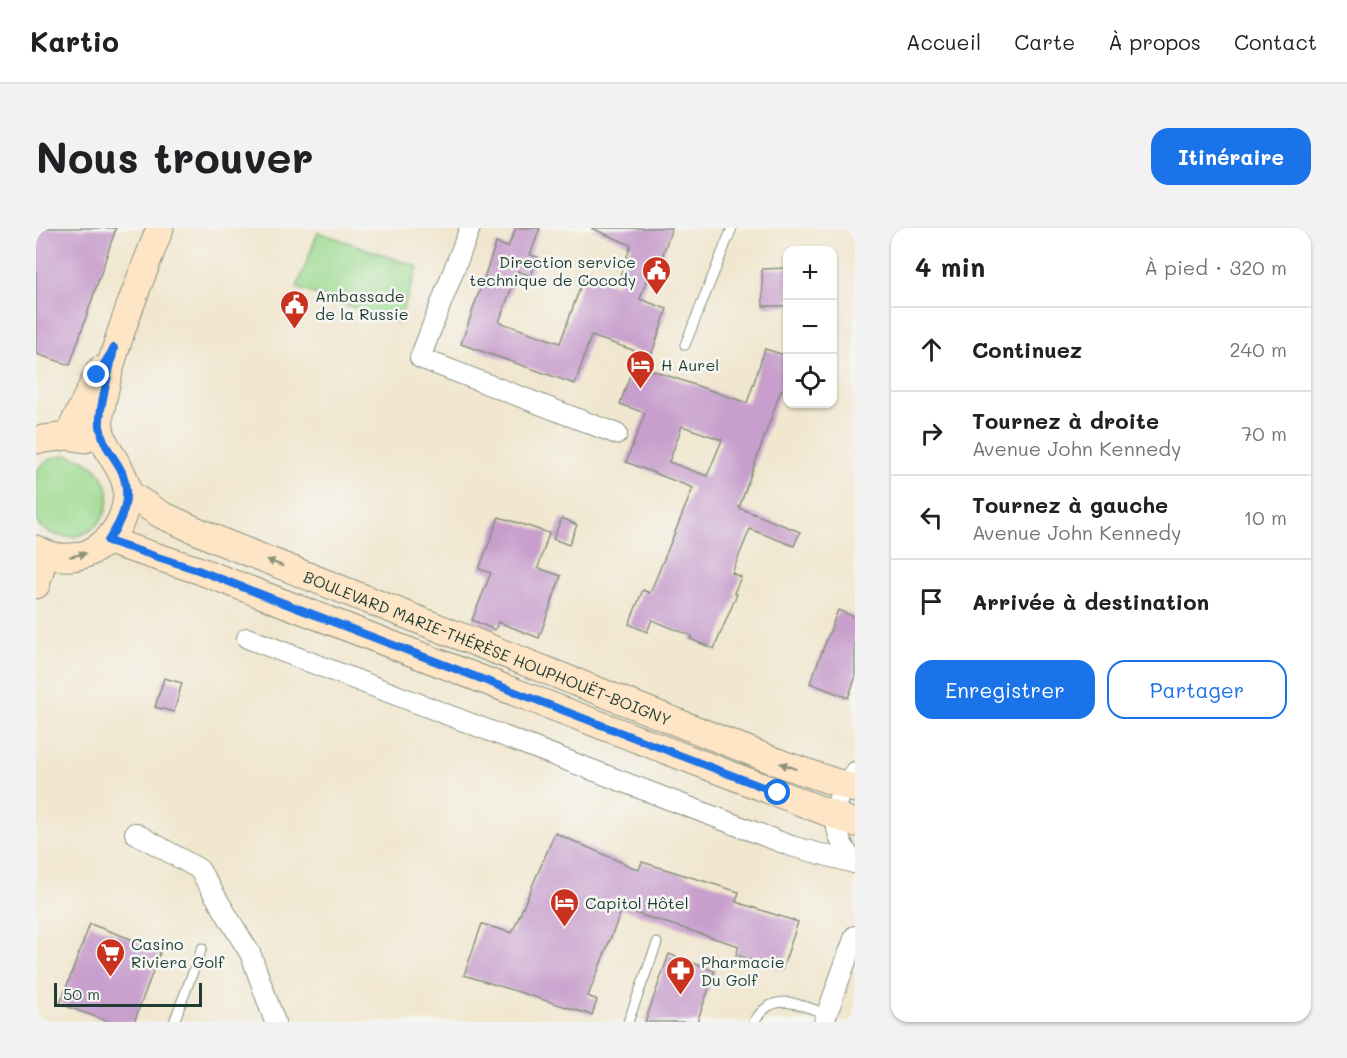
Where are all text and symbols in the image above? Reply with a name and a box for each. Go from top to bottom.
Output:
text: Kartio [30,23,119,59]
text: Accueil [906,28,981,55]
text: Carte [1014,28,1075,55]
text: À propos [1108,28,1201,55]
text: Contact [1234,28,1317,55]
button: Itinéraire [1151,128,1311,185]
text: Nous trouver [36,129,314,184]
map controls [783,246,837,408]
button: + [783,246,837,300]
text: 4 min [915,250,985,284]
place label: Direction service technique de Cocody [469,251,636,290]
public building icon: Direction service technique de Cocody [641,254,673,296]
text: À pied · 320 m [1144,254,1287,280]
place label: Ambassade de la Russie [315,285,409,324]
public building icon: Ambassade de la Russie [278,288,310,330]
button: − [783,300,837,354]
icon: ahead [915,333,948,366]
text: Continuez [972,335,1082,364]
text: 240 m [1229,336,1287,362]
hotel icon: H Aurel [624,348,656,390]
place label: H Aurel [661,354,719,375]
button: locate [783,354,837,408]
route end [83,361,109,387]
text: Tournez à droite [972,406,1159,435]
icon: right [915,417,948,450]
text: 70 m [1241,420,1287,446]
text: Avenue John Kennedy [972,435,1181,461]
text: Tournez à gauche [972,490,1168,519]
icon: left [915,501,948,534]
text: 10 m [1243,504,1287,530]
text: Avenue John Kennedy [972,519,1181,545]
one-way arrow [69,550,88,560]
one-way arrow [266,558,284,567]
street label: BOULEVARD MARIE-THÉRÈSE HOUPHOUËT-BOIGNY [301,565,675,730]
icon: arrive [915,585,948,618]
text: Arrivée à destination [972,587,1209,616]
button: Enregistrer [915,660,1095,719]
button: Partager [1107,660,1287,719]
one-way arrow [779,761,797,771]
route start [764,779,790,805]
hotel icon: Capitol Hôtel [548,886,580,928]
place label: Capitol Hôtel [585,892,689,913]
place label: Casino Riviera Golf [131,933,225,972]
supermarket icon: Casino Riviera Golf [94,936,126,978]
place label: Pharmacie Du Golf [701,951,785,990]
pharmacy icon: Pharmacie Du Golf [664,954,696,996]
scale bar [54,980,202,1008]
text: 50 m [63,983,100,1004]

